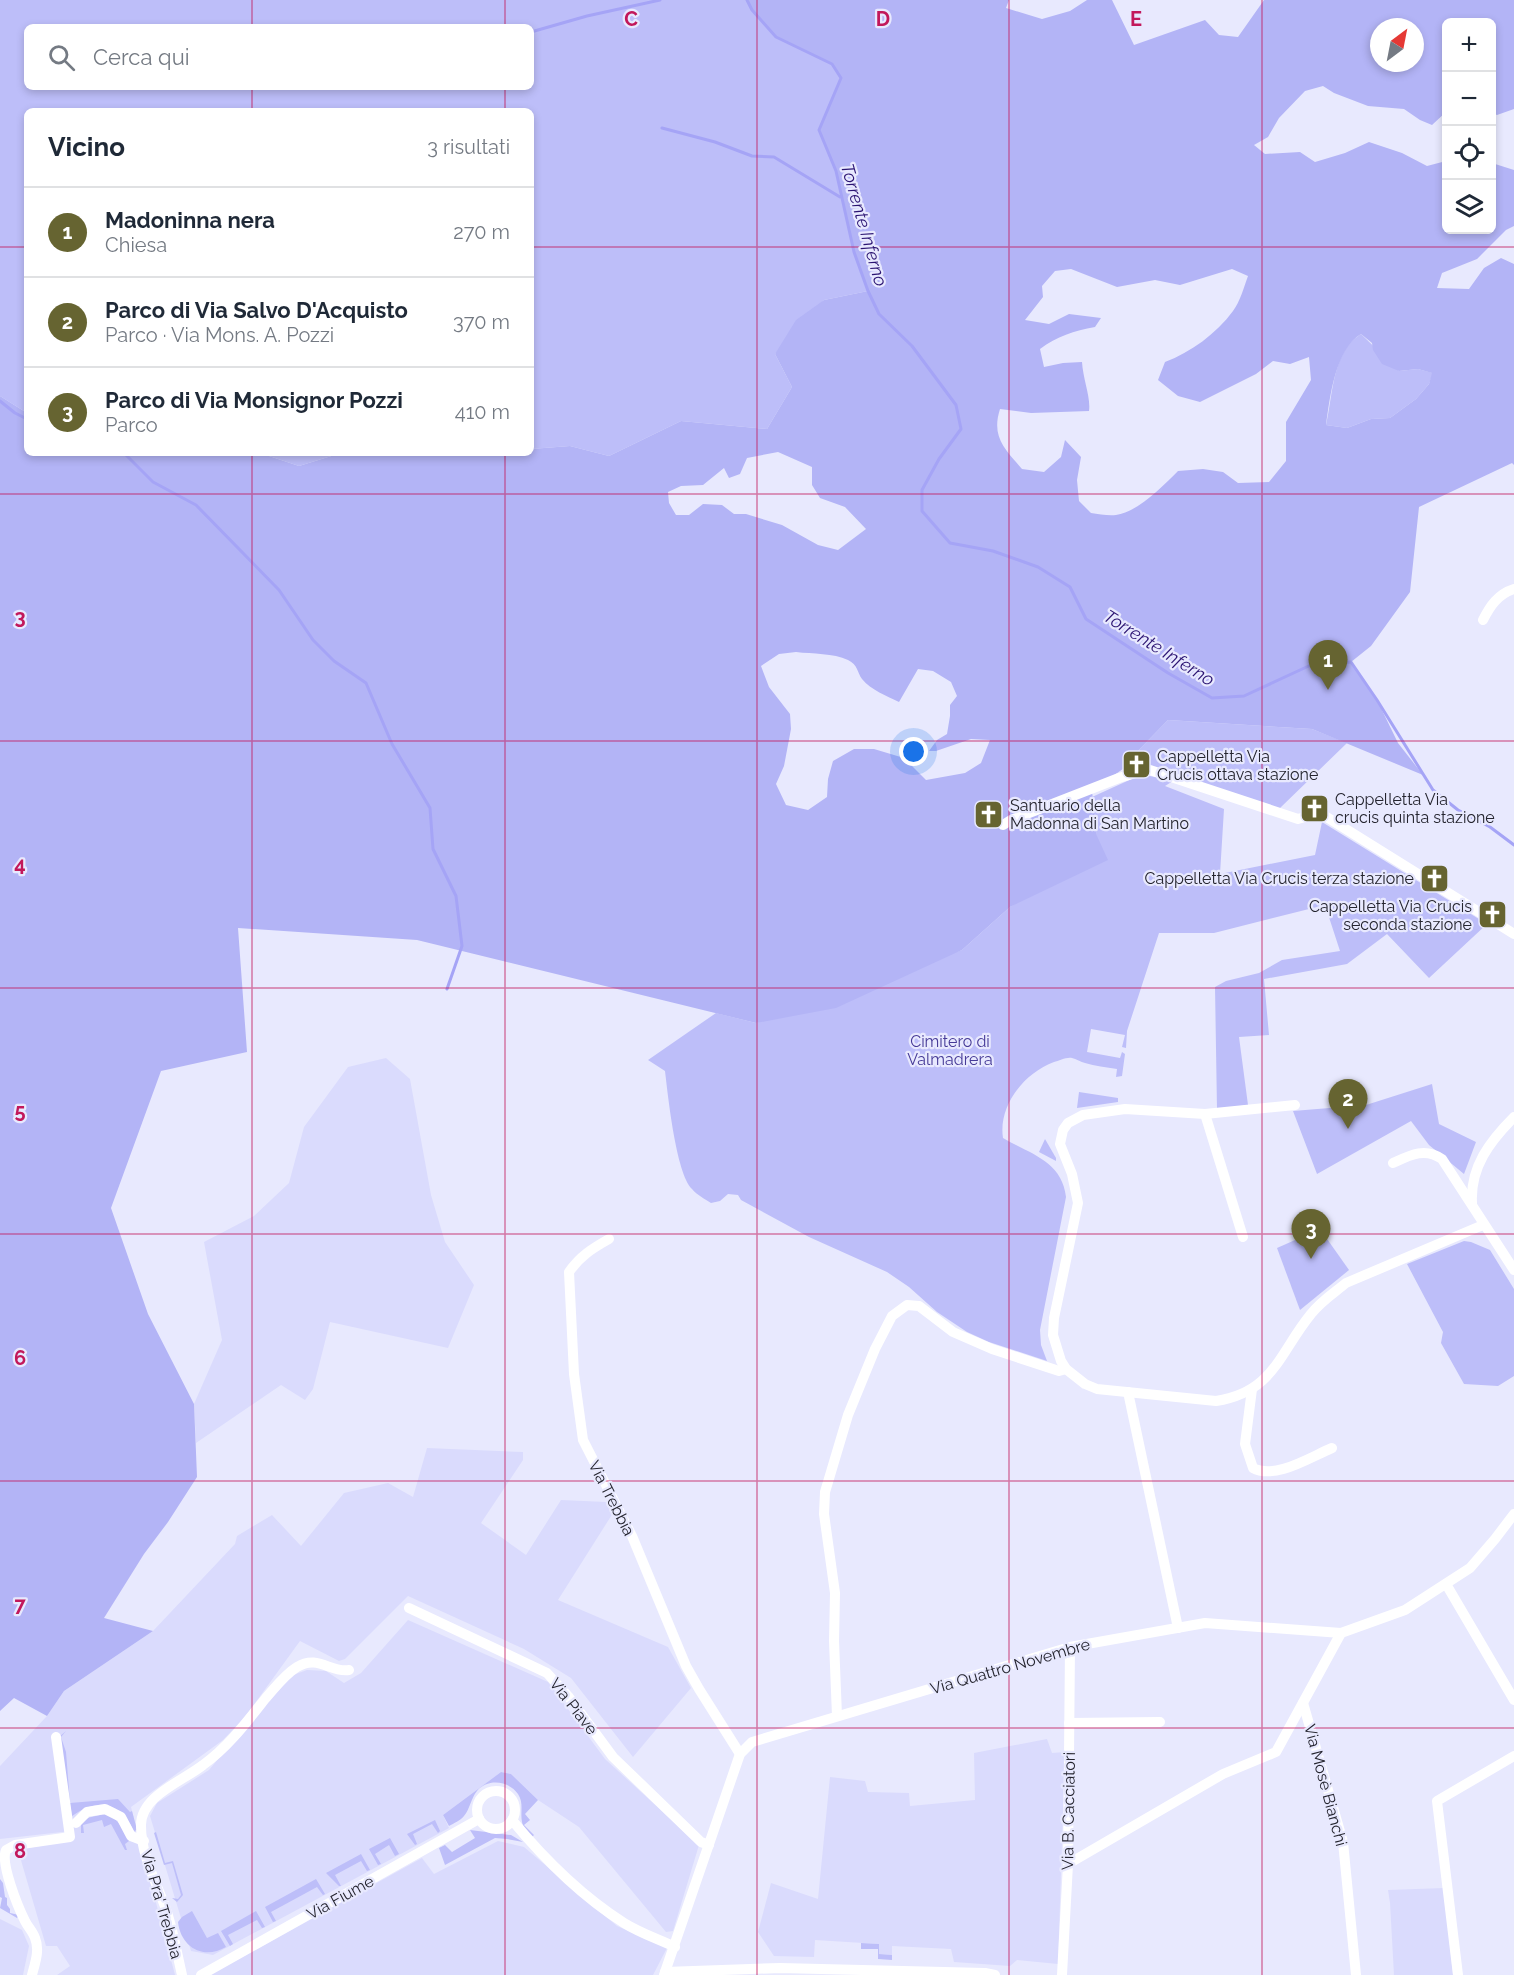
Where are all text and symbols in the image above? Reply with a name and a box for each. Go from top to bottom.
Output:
text: C [624,7,638,31]
text: D [876,7,890,31]
text: E [1130,7,1142,31]
north arrow [1370,18,1424,72]
map controls [1442,18,1496,234]
button: + [1442,18,1496,72]
search box [24,24,534,90]
icon: search [45,41,78,74]
text: Cerca qui [93,44,190,70]
button: − [1442,72,1496,126]
button: locate [1442,126,1496,180]
text: Vicino [48,132,125,162]
text: 3 risultati [427,135,510,159]
water label: Torrente Inferno [837,161,892,289]
button: layers [1442,180,1496,234]
text: Madoninna nera [105,207,275,233]
text: 1 [63,220,72,244]
text: 270 m [453,220,510,244]
text: Chiesa [105,233,167,257]
text: Parco di Via Salvo D'Acquisto [105,297,408,323]
text: 2 [62,310,73,334]
text: 370 m [453,310,510,334]
text: Parco · Via Mons. A. Pozzi [105,323,334,347]
text: Parco di Via Monsignor Pozzi [105,387,403,413]
text: 3 [62,400,73,424]
text: 410 m [455,400,510,424]
text: Parco [105,413,158,437]
text: 3 [14,605,26,629]
water label: Torrente Inferno [1100,605,1218,690]
pin: 1 [1308,640,1348,690]
your location [899,737,928,766]
place label: Cappelletta Via Crucis ottava stazione [1157,747,1318,784]
church icon: Cappelletta Via Crucis ottava stazione [1120,749,1152,781]
place label: Cappelletta Via crucis quinta stazione [1335,790,1495,827]
church icon: Cappelletta Via crucis quinta stazione [1298,792,1330,824]
place label: Santuario della Madonna di San Martino [1010,796,1189,833]
church icon: Santuario della Madonna di San Martino [973,798,1005,830]
text: 4 [14,852,26,876]
church icon: Cappelletta Via Crucis terza stazione [1419,862,1451,894]
place label: Cappelletta Via Crucis terza stazione [1145,869,1414,888]
place label: Cappelletta Via Crucis seconda stazione [1309,897,1472,934]
church icon: Cappelletta Via Crucis seconda stazione [1477,899,1509,931]
park label: Cimitero di Valmadrera [907,1032,993,1069]
pin: 2 [1328,1080,1368,1129]
text: 5 [14,1099,26,1123]
pin: 3 [1292,1210,1330,1259]
text: 6 [14,1346,26,1370]
street label: Via Trebbia [585,1458,639,1539]
text: 7 [14,1593,26,1617]
street label: Via Quattro Novembre [928,1635,1092,1698]
street label: Via Piave [546,1674,602,1738]
street label: Via Mosè Bianchi [1300,1722,1351,1848]
street label: Via B. Cacciatori [1058,1752,1079,1870]
text: 8 [14,1839,26,1863]
street label: Via Pra' Trebbia [137,1847,186,1961]
street label: Via Fiume [303,1871,377,1924]

